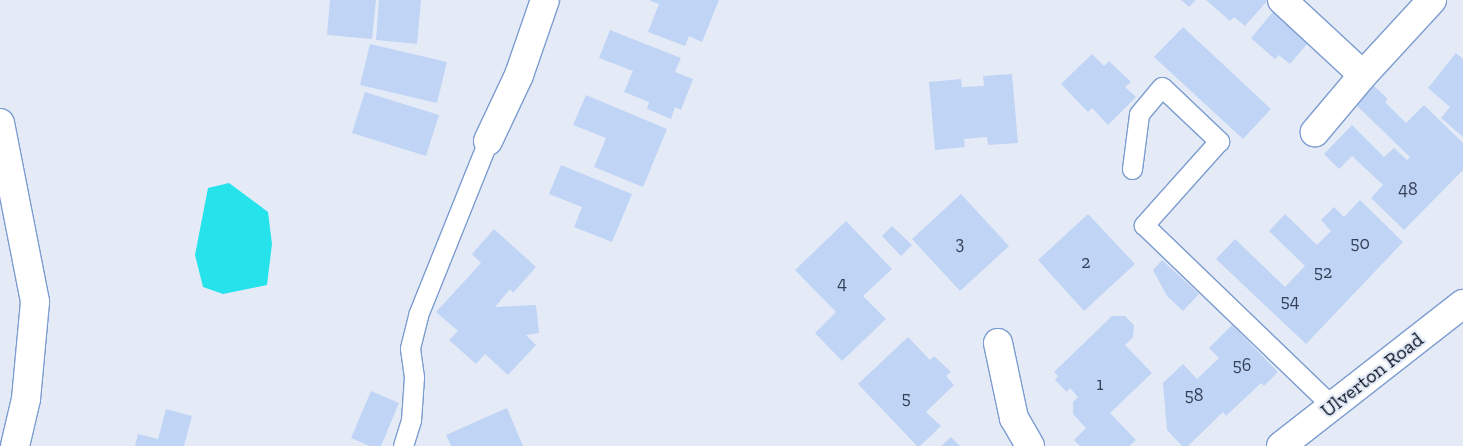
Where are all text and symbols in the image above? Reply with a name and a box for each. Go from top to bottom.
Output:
house number: 48 [1398,178,1418,200]
house number: 3 [956,232,964,254]
house number: 50 [1350,232,1370,254]
house number: 2 [1081,251,1091,273]
house number: 52 [1314,261,1332,283]
house number: 4 [837,272,847,294]
house number: 54 [1281,290,1299,312]
street label: Ulverton Road [1316,327,1428,423]
house number: 56 [1233,354,1251,376]
house number: 1 [1097,373,1103,395]
house number: 58 [1185,384,1203,406]
house number: 5 [901,387,911,409]

